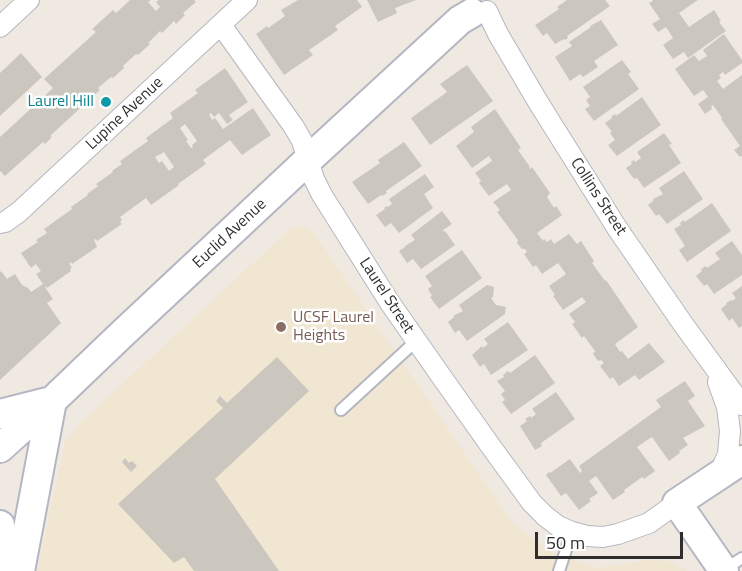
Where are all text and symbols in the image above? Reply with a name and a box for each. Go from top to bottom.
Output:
street label: Lupine Avenue [83,73,167,155]
place label: Laurel Hill [27,92,94,112]
marker: Laurel Hill [99,95,113,109]
street label: Collins Street [566,155,630,239]
street label: Euclid Avenue [189,195,271,273]
street label: Laurel Street [355,255,417,337]
place label: UCSF Laurel Heights [293,308,374,346]
marker: UCSF Laurel Heights [274,320,288,334]
scale bar [538,520,686,558]
text: 50 m [546,529,585,556]

